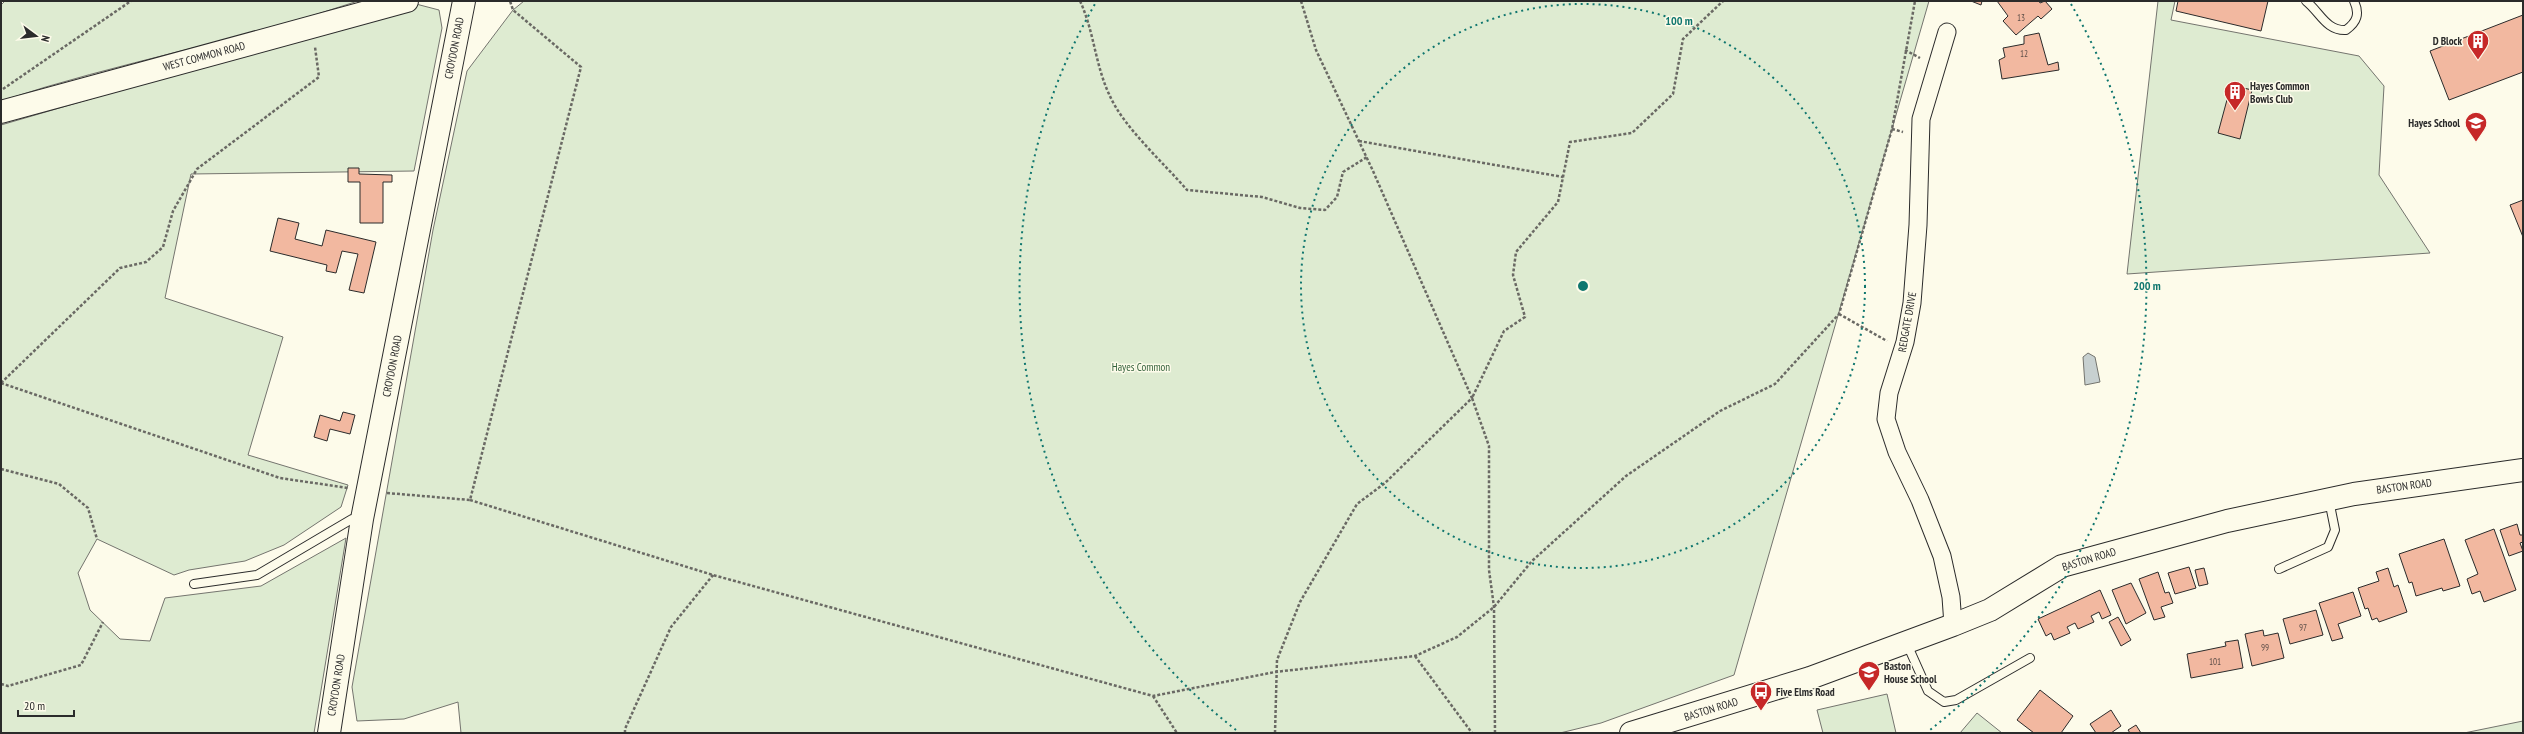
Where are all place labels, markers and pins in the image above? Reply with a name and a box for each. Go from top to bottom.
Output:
building icon: D Block [2465,28,2491,61]
place label: D Block [2433,34,2462,48]
building icon: Hayes Common Bowls Club [2222,79,2248,112]
place label: Hayes Common Bowls Club [2250,79,2310,106]
school or university icon: Hayes School [2463,110,2489,143]
place label: Hayes School [2408,116,2460,130]
centre of rings [1576,279,1590,293]
school or university icon: Baston House School [1856,659,1882,692]
place label: Baston House School [1884,659,1937,686]
bus stop icon: Five Elms Road [1748,679,1774,712]
place label: Five Elms Road [1776,685,1835,699]

